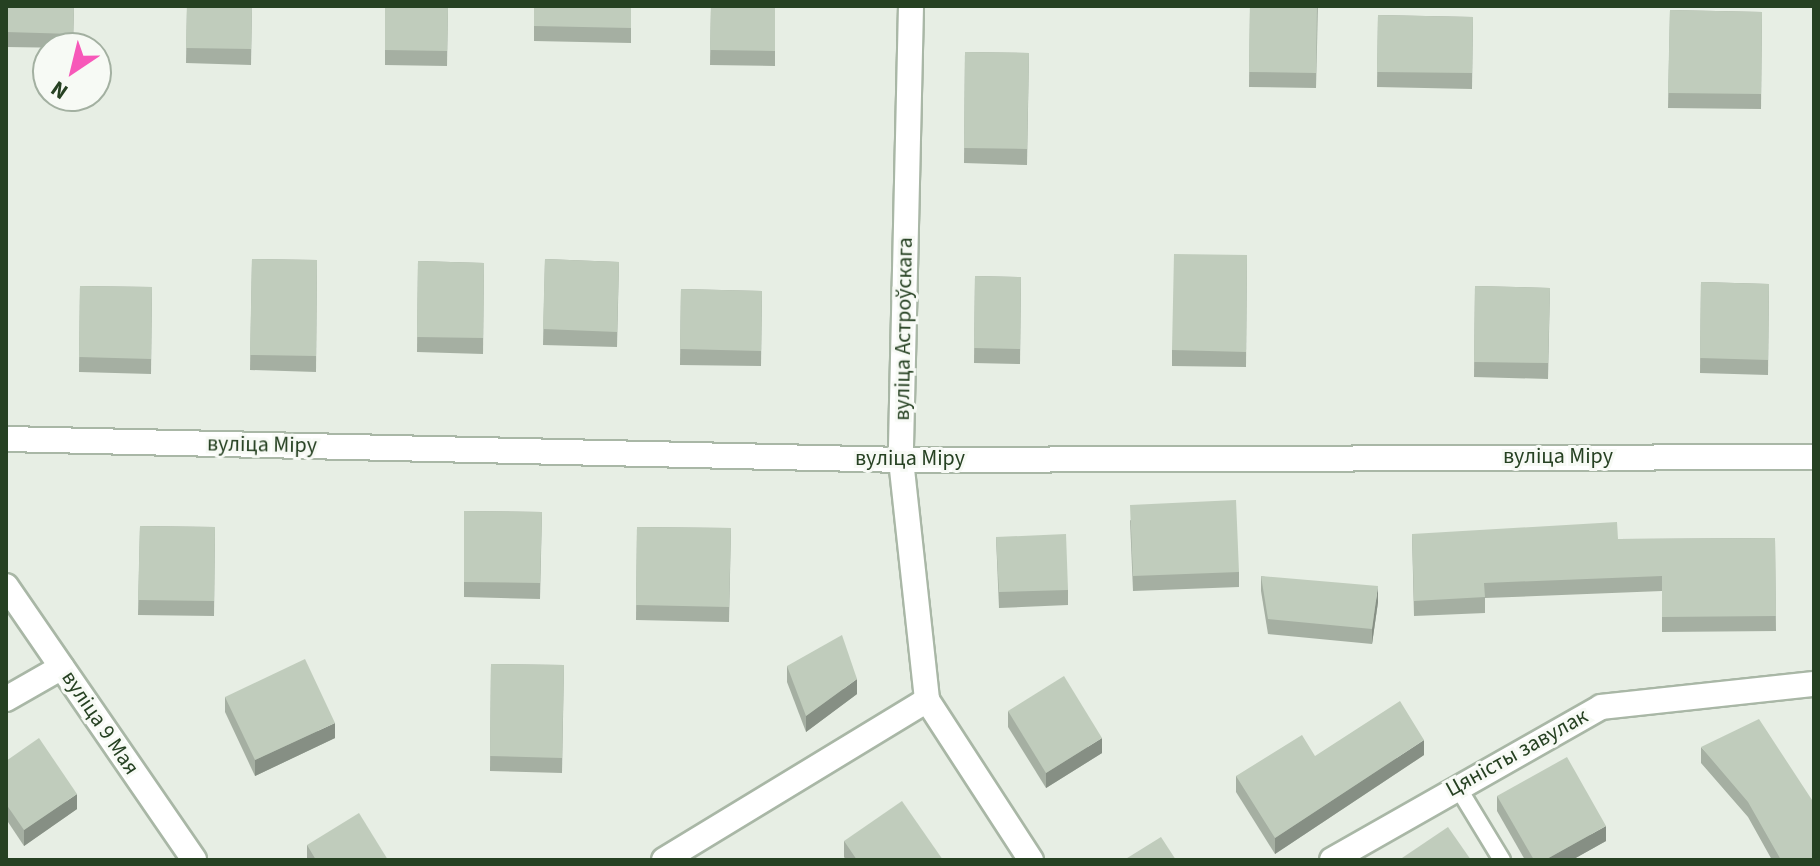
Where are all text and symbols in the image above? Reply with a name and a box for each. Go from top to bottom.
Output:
north arrow [32,32,112,112]
text: N [44,73,75,107]
street label: вуліца Астроўскага [889,237,919,421]
street label: вуліца Міру [207,431,317,459]
street label: вуліца Міру [1503,444,1613,470]
street label: вуліца Міру [855,446,965,472]
street label: вуліца 9 Мая [56,666,144,780]
street label: Цяністы завулак [1441,703,1593,803]

